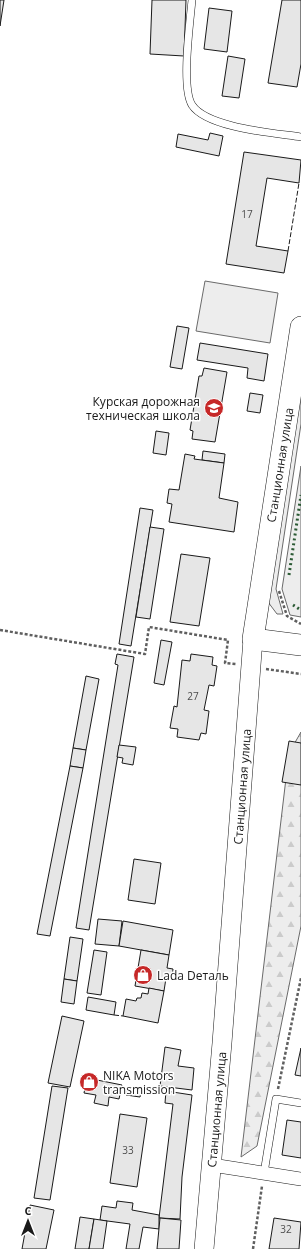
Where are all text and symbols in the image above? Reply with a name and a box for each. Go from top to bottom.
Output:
house number: 17 [241,207,253,221]
place label: Курская дорожная техническая школа [86,393,200,424]
school or university icon: Курская дорожная техническая школа [203,397,225,419]
street label: Станционная улица [263,406,297,524]
house number: 27 [187,689,199,703]
street label: Станционная улица [229,728,255,845]
shop icon: Lada Dеталь [132,964,154,986]
place label: Lada Dеталь [157,967,229,984]
street label: Станционная улица [203,1051,230,1168]
place label: NIKA Motors transmission [103,1067,175,1098]
shop icon: NIKA Motors transmission [78,1071,100,1093]
house number: 33 [122,1143,134,1157]
north arrow [8,1201,48,1241]
text: С [24,1203,32,1218]
house number: 32 [280,1222,292,1236]

